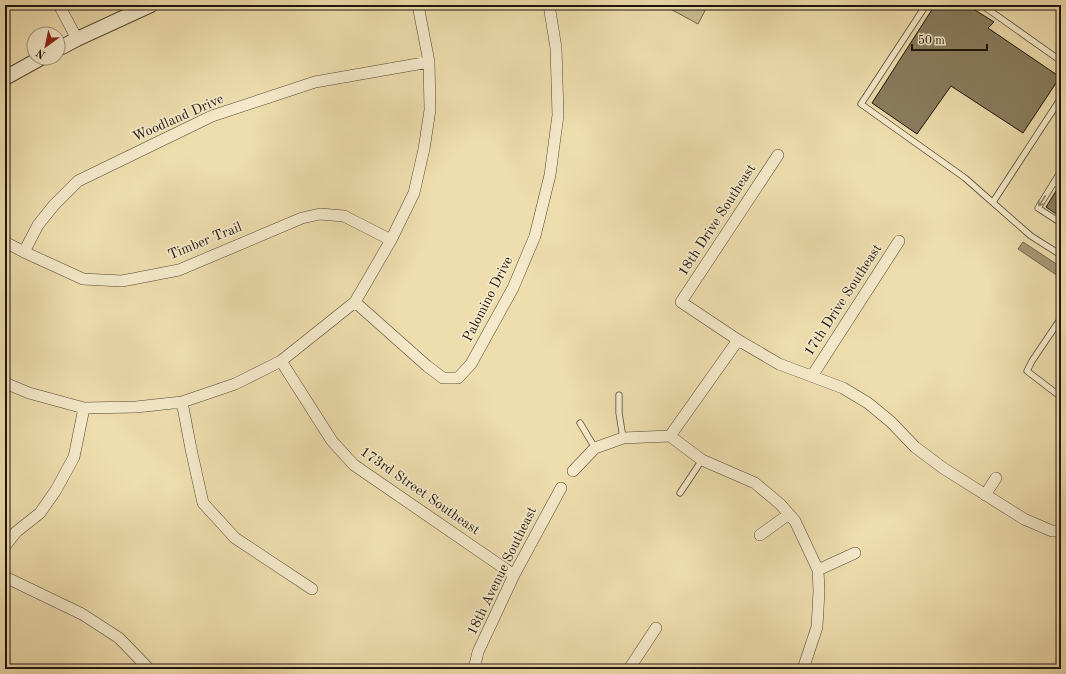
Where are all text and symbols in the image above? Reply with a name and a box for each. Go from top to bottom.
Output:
north arrow [26,26,66,66]
scale bar [912,26,987,52]
text: 50 m [918,34,945,47]
text: N [34,46,48,60]
street label: Woodland Drive [130,92,226,144]
street label: 18th Drive Southeast [676,162,758,278]
one-way arrow [1037,195,1045,207]
street label: Timber Trail [166,220,244,262]
street label: 17th Drive Southeast [802,242,884,358]
street label: Palomino Drive [461,254,515,344]
street label: 173rd Street Southeast [358,444,482,538]
street label: 18th Avenue Southeast [465,504,539,637]

